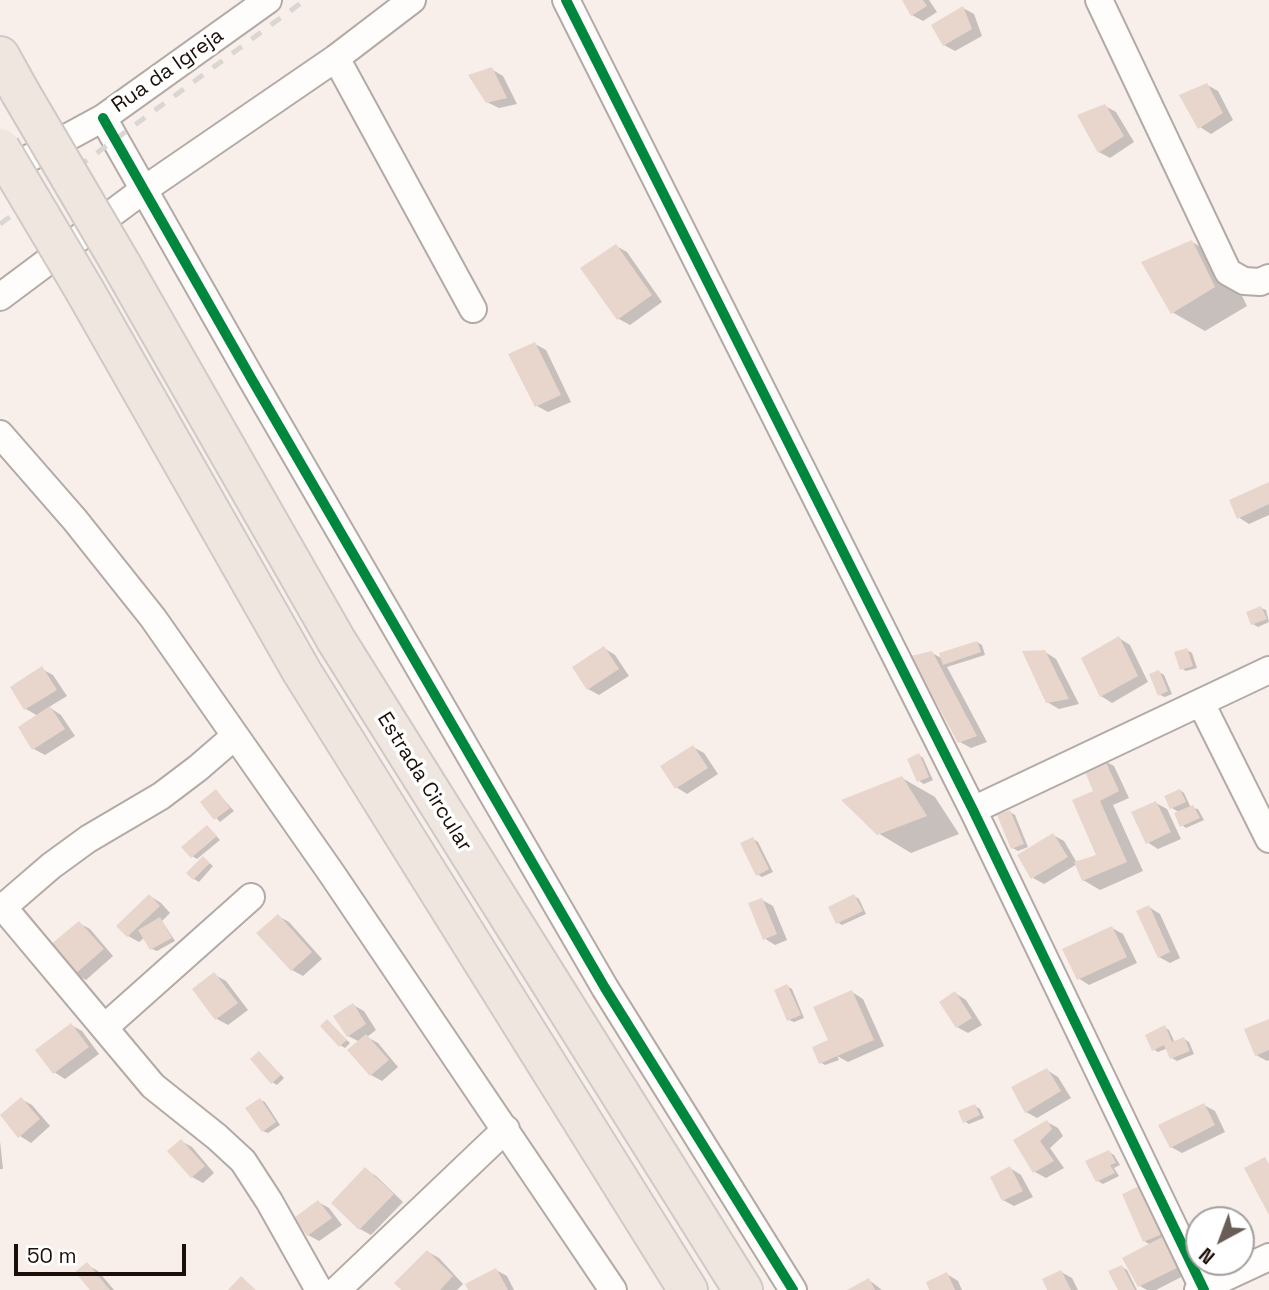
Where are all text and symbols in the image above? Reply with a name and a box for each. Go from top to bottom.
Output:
street label: Rua da Igreja [107,23,229,119]
street label: Estrada Circular [371,708,477,856]
north arrow [1185,1206,1255,1276]
scale bar [18,1230,189,1274]
text: 50 m [27,1242,77,1269]
text: N [1194,1242,1220,1269]

